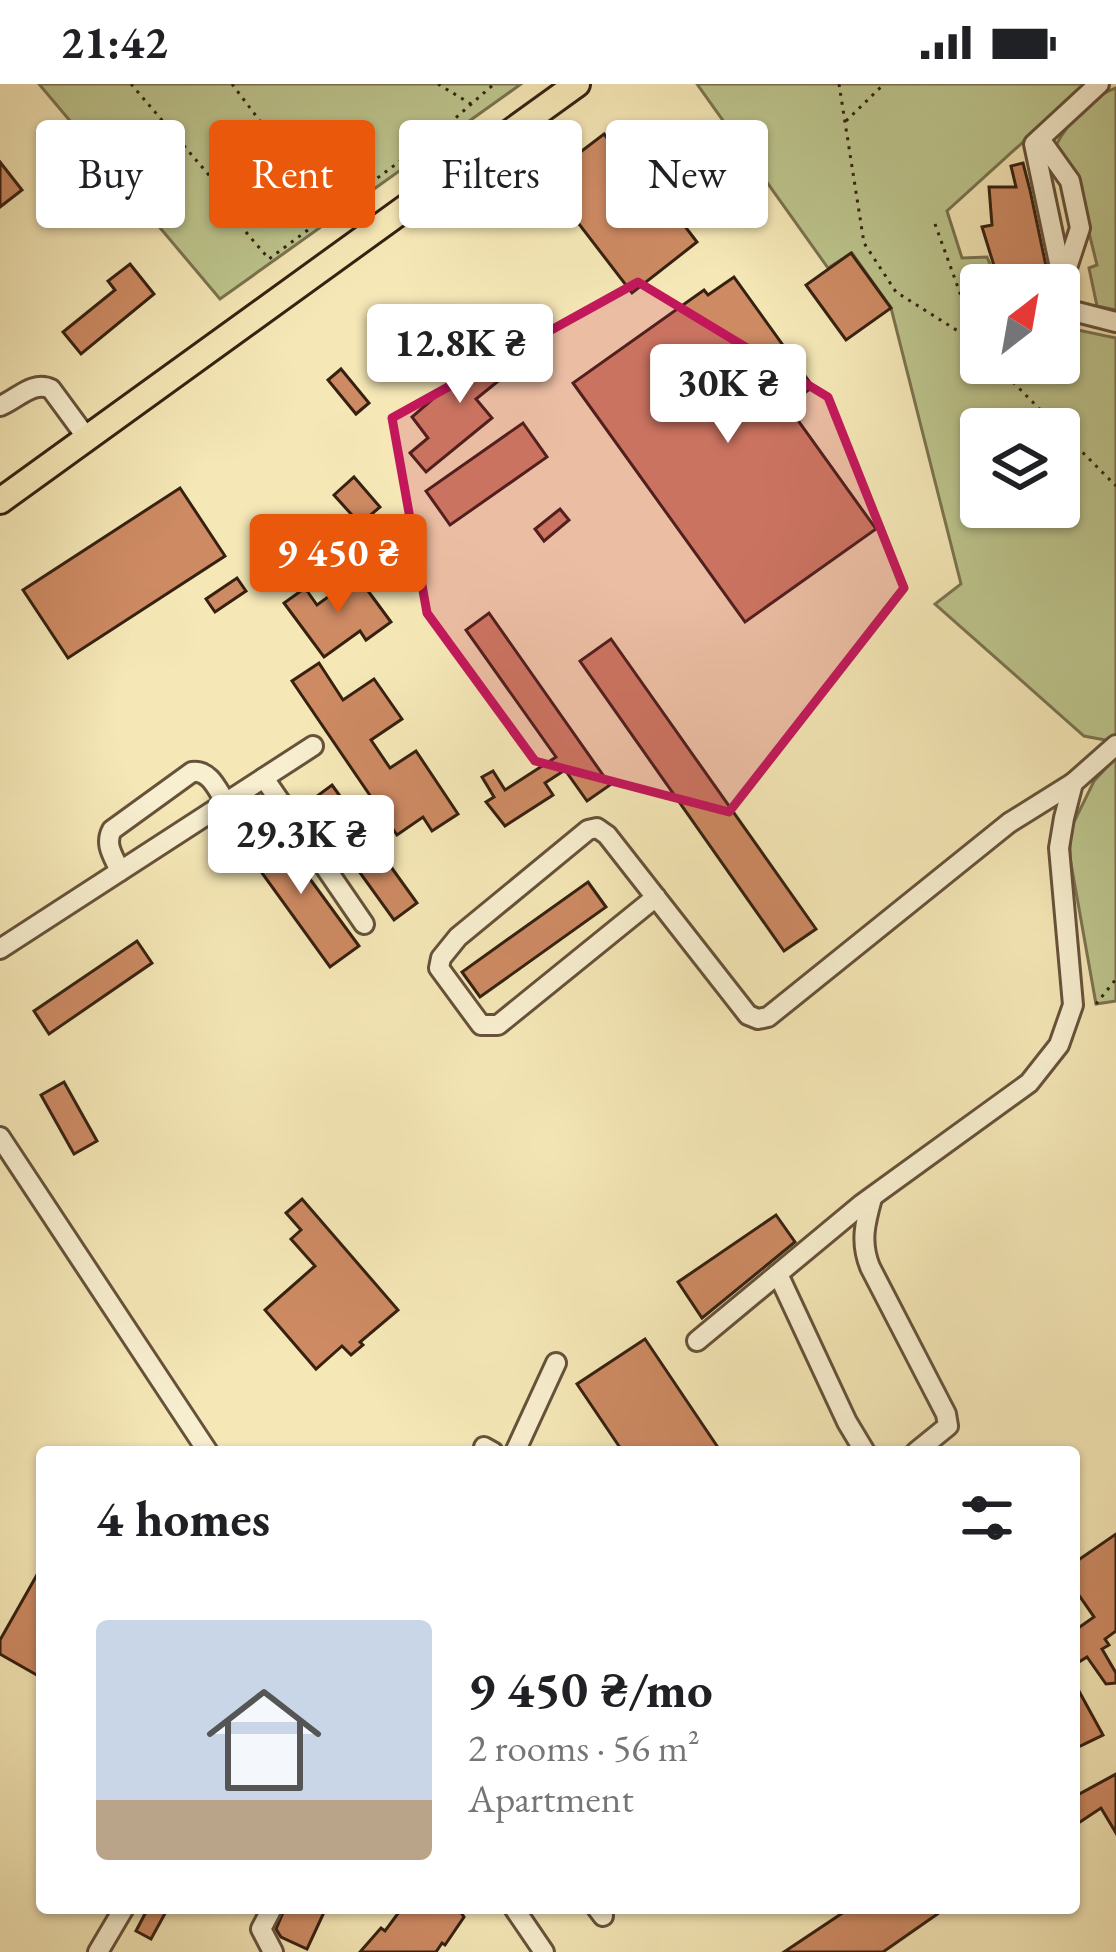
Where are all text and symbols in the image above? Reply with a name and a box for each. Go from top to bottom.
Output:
text: 21:42 [60,13,168,71]
chip: Buy [36,120,185,228]
chip: Rent [209,120,375,228]
chip: Filters [399,120,582,228]
chip: New [606,120,768,228]
north arrow [960,264,1080,384]
map controls [960,264,1080,528]
pin: 12.8K ₴ [349,304,571,406]
text: 12.8K ₴ [394,317,526,368]
pin: 30K ₴ [644,344,812,446]
text: 30K ₴ [677,357,779,408]
button: layers [960,408,1080,528]
pin: 9 450 ₴ [227,514,449,616]
text: 9 450 ₴ [277,527,399,578]
pin: 29.3K ₴ [190,795,412,897]
text: 29.3K ₴ [235,808,367,859]
text: 4 homes [96,1485,270,1551]
icon: filters [954,1485,1020,1551]
text: 9 450 ₴/mo [468,1656,713,1722]
icon: home [192,1668,336,1812]
text: 2 rooms · 56 m² [468,1722,700,1773]
text: Apartment [468,1773,634,1824]

